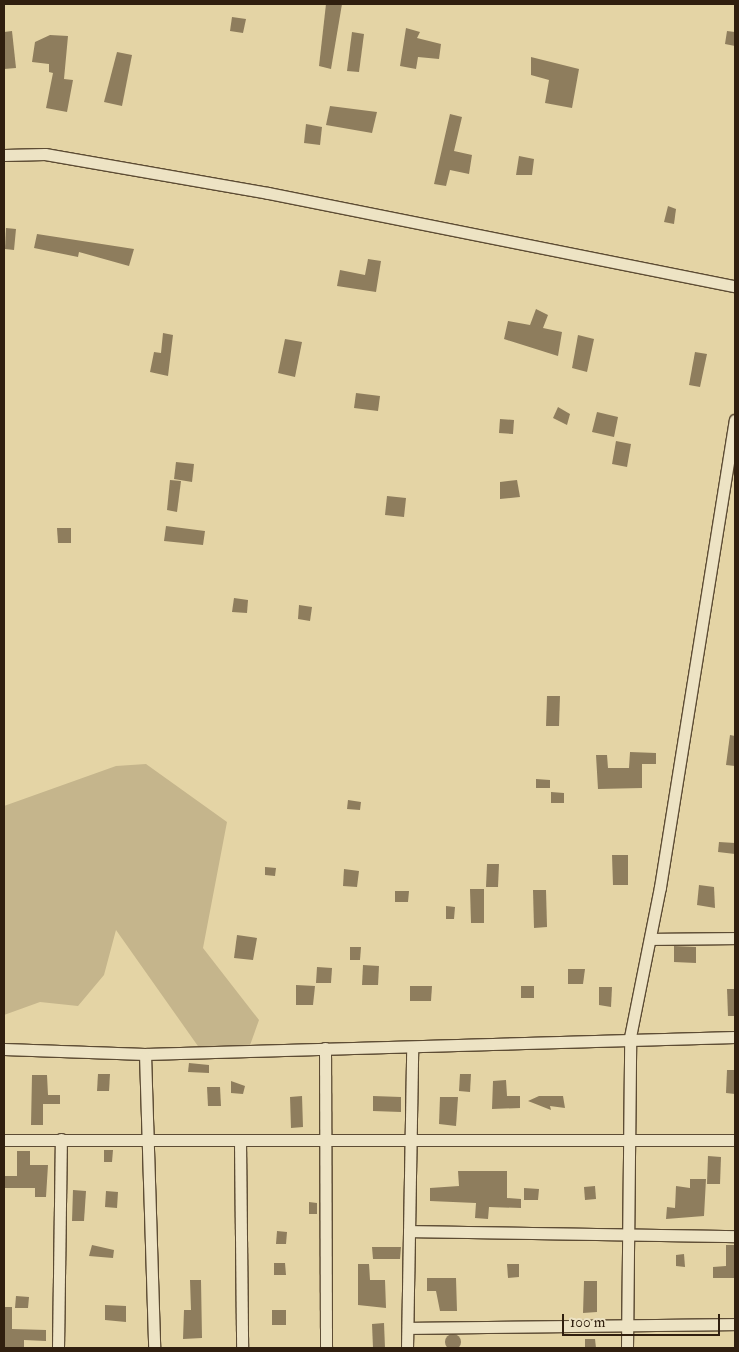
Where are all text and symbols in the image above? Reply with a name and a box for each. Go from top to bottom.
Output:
scale bar [564,1304,722,1336]
text: 100 m [570,1313,605,1332]

